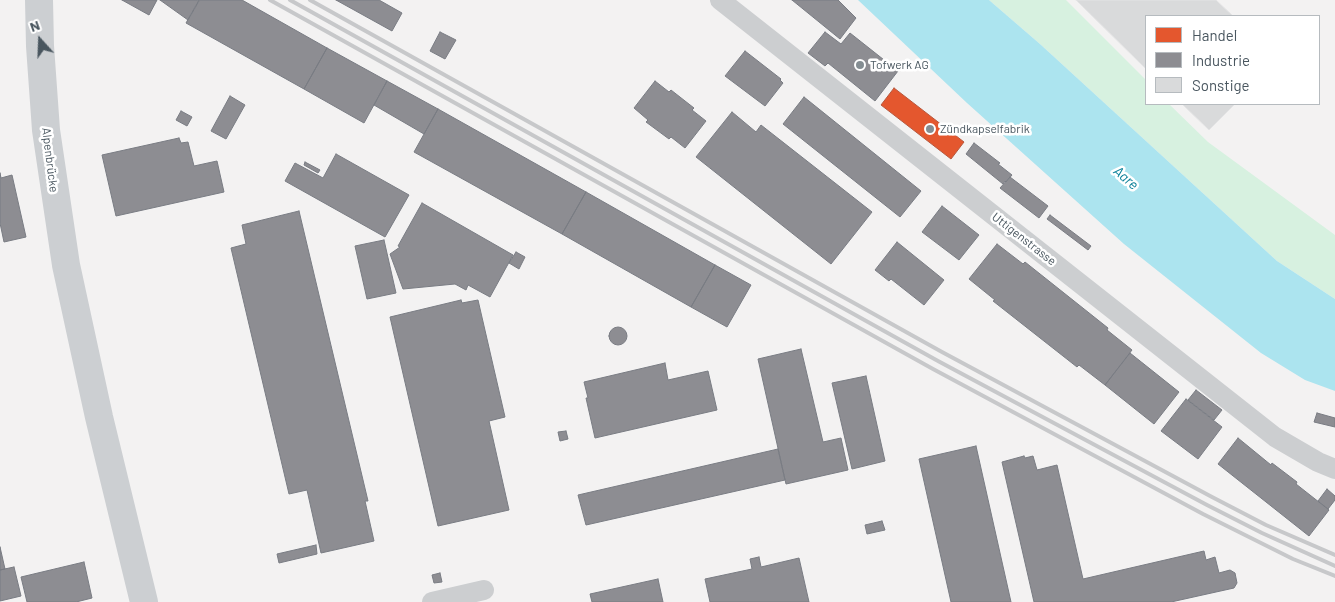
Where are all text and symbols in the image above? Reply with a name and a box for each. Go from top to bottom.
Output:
north arrow [15,15,65,65]
legend [1145,15,1320,105]
text: N [27,16,42,35]
text: Handel [1192,26,1237,44]
text: Industrie [1192,51,1250,69]
place label: Tofwerk AG [870,58,929,72]
marker: Tofwerk AG [854,59,866,71]
text: Sonstige [1192,76,1250,94]
place label: Zündkapselfabrik [940,122,1030,136]
marker: Zündkapselfabrik [924,123,936,135]
street label: Alpenbrücke [39,127,61,193]
water label: Aare [1110,163,1142,193]
street label: Uttigenstrasse [989,210,1059,268]

